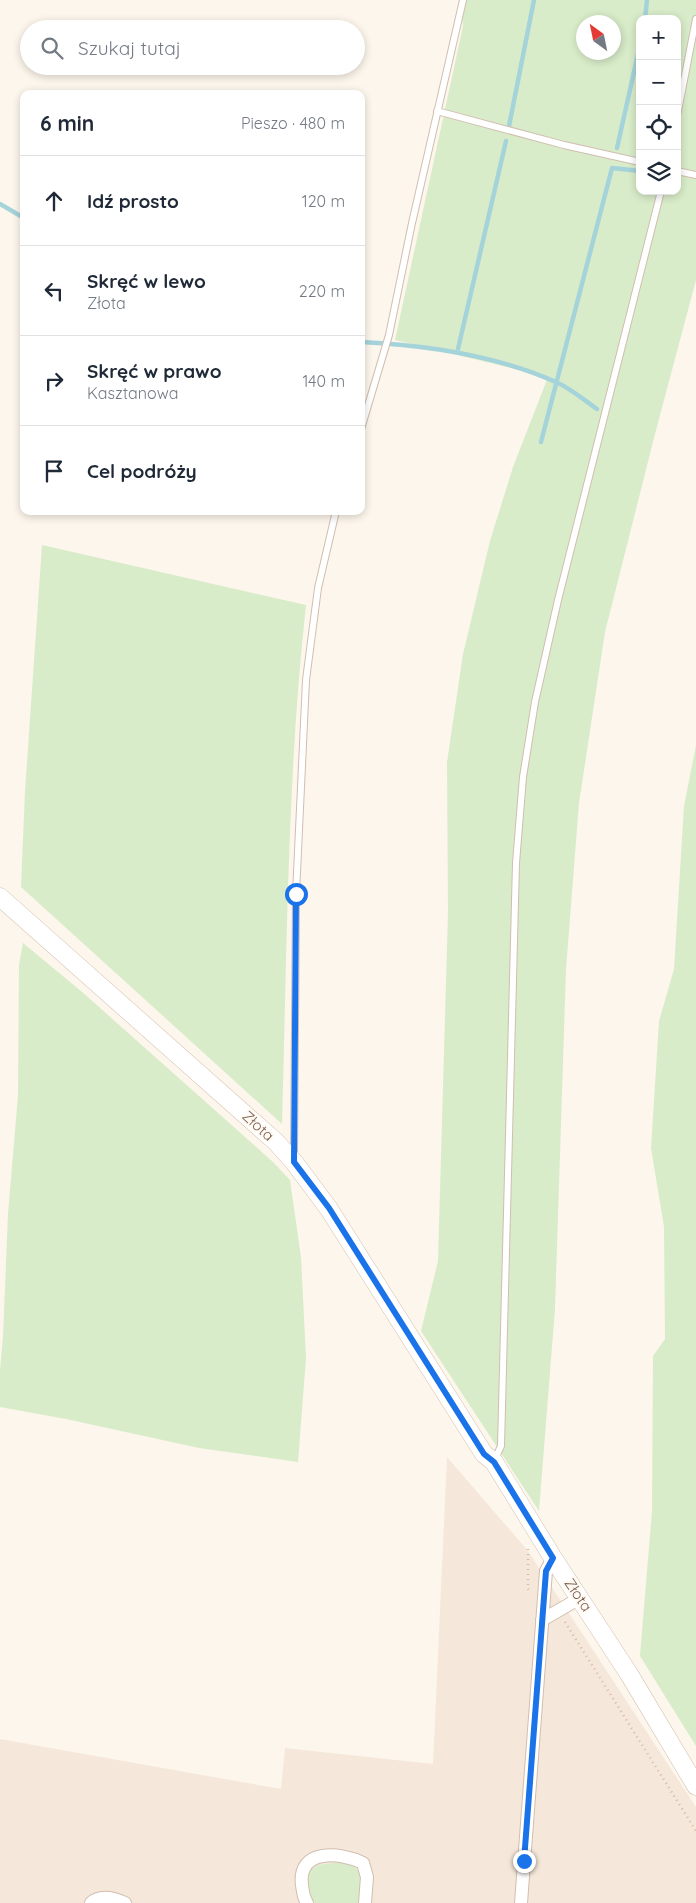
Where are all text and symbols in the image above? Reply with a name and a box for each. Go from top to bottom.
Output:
north arrow [576,15,621,60]
map controls [636,15,681,195]
button: + [636,15,681,60]
search box [20,20,365,75]
icon: search [38,34,66,62]
text: Szukaj tutaj [78,36,181,60]
button: − [636,60,681,105]
button: locate [636,105,681,150]
text: 6 min [40,110,94,136]
text: Pieszo · 480 m [241,113,345,133]
button: layers [636,150,681,195]
icon: ahead [40,187,68,215]
text: Idź prosto [87,189,179,213]
text: 120 m [302,191,345,211]
text: Skręć w lewo [87,269,206,293]
icon: left [40,277,68,305]
text: 220 m [299,281,345,301]
text: Złota [87,293,126,313]
text: Skręć w prawo [87,359,222,383]
icon: right [40,367,68,395]
text: 140 m [302,371,345,391]
text: Kasztanowa [87,383,179,403]
icon: arrive [40,457,68,485]
text: Cel podróży [87,459,197,483]
route start [285,883,308,906]
street label: Złota [238,1106,278,1145]
street label: Złota [560,1574,596,1615]
route end [513,1850,536,1873]

